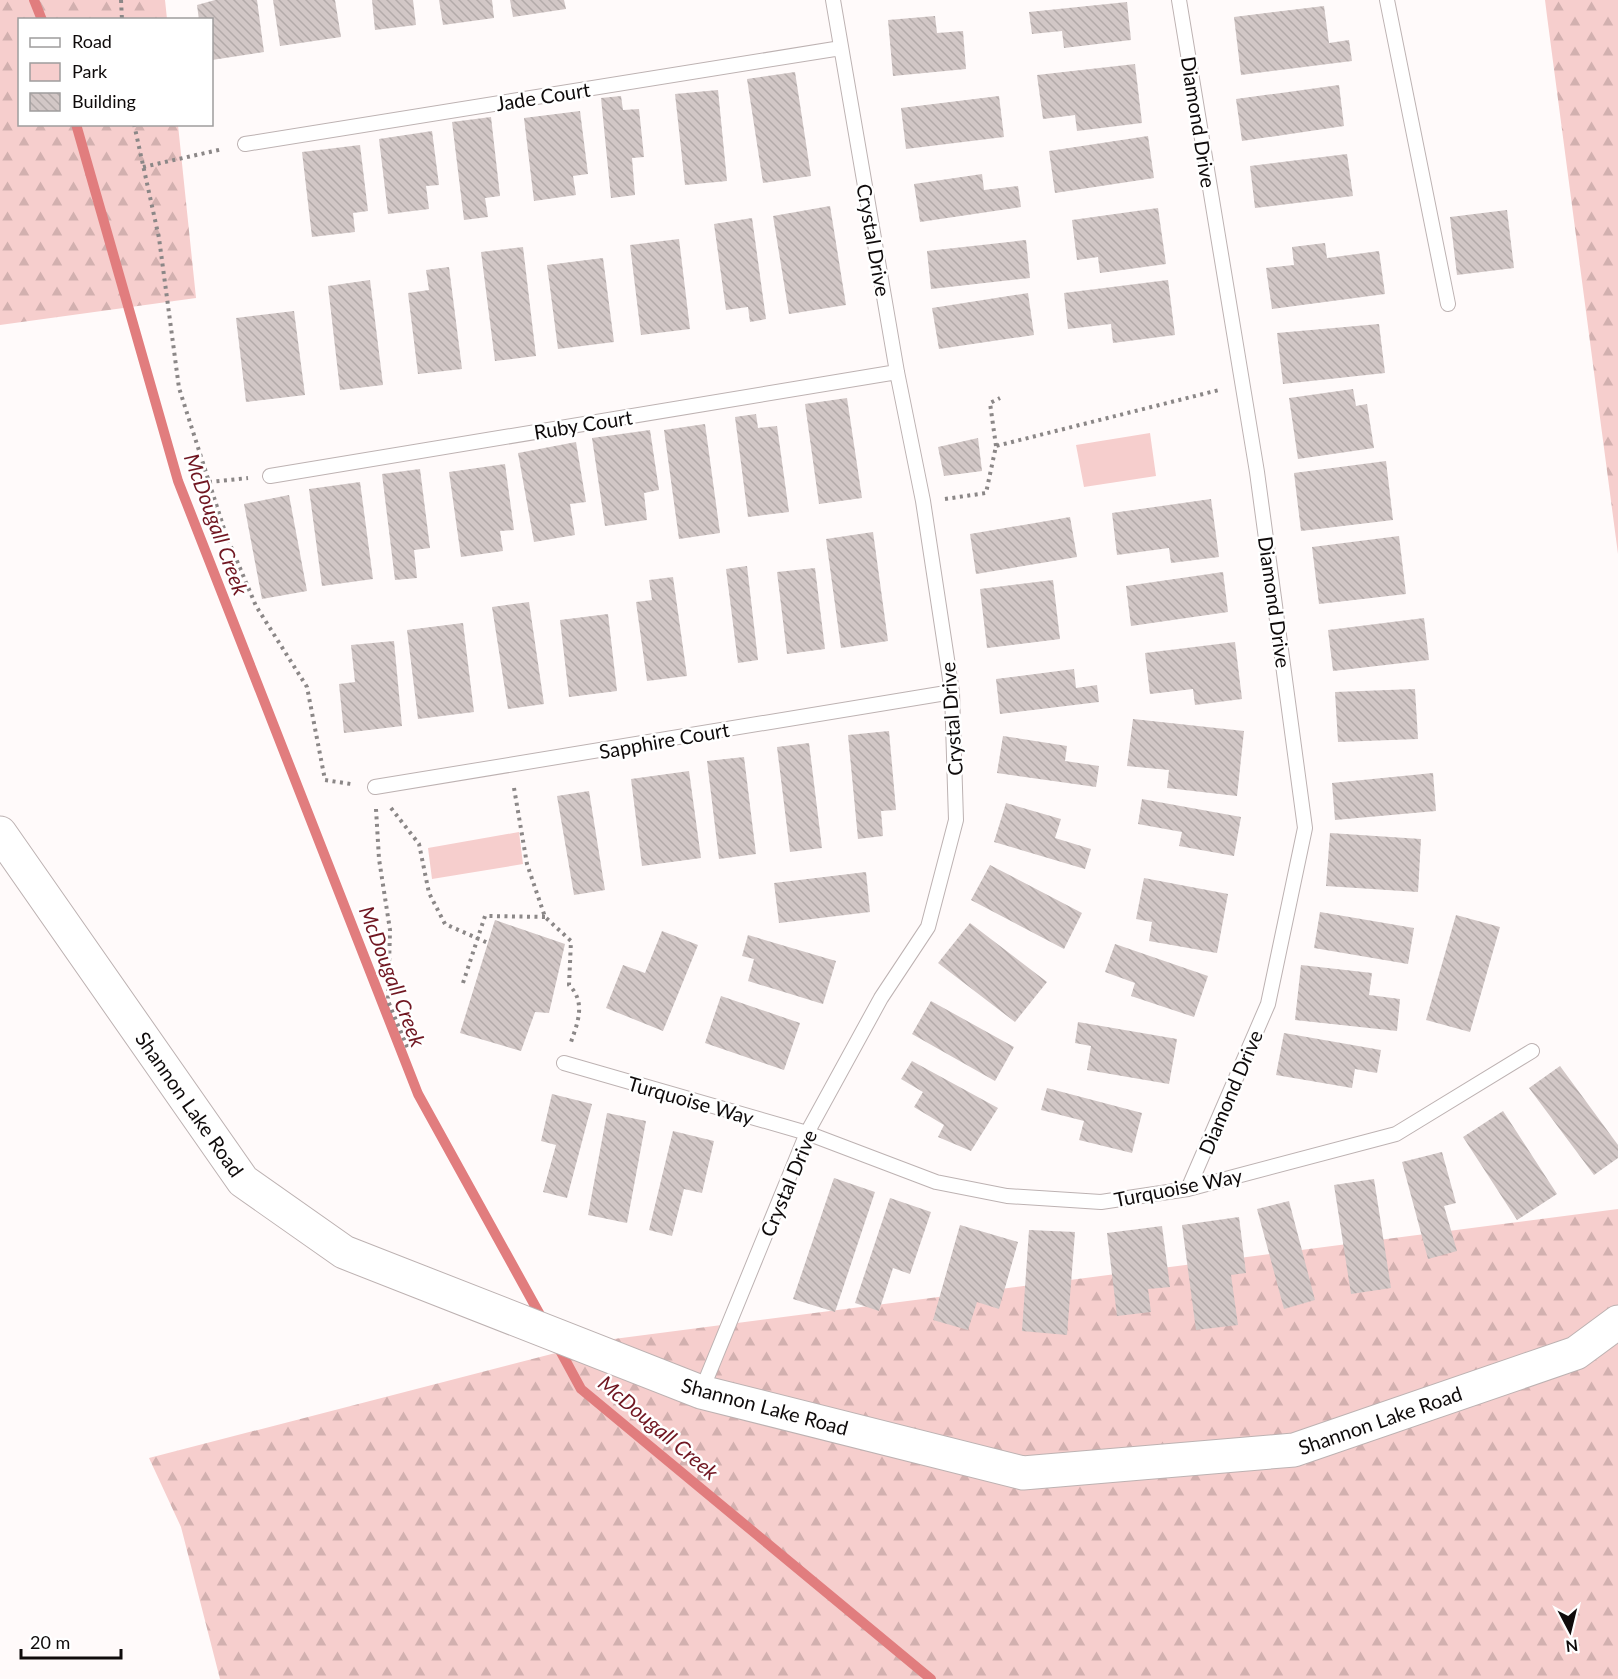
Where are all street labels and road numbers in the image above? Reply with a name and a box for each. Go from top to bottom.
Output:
street label: Diamond Drive [1177,55,1221,189]
street label: Jade Court [494,77,592,115]
street label: Crystal Drive [852,182,896,298]
street label: Ruby Court [532,404,634,444]
street label: Diamond Drive [1254,535,1296,669]
street label: Crystal Drive [935,661,967,777]
street label: Sapphire Court [597,717,731,763]
street label: Diamond Drive [1193,1026,1267,1158]
street label: Shannon Lake Road [131,1027,249,1181]
street label: Turquoise Way [625,1071,757,1130]
street label: Crystal Drive [755,1126,821,1240]
street label: Turquoise Way [1112,1163,1245,1211]
street label: Shannon Lake Road [679,1372,851,1440]
street label: Shannon Lake Road [1295,1381,1465,1459]

